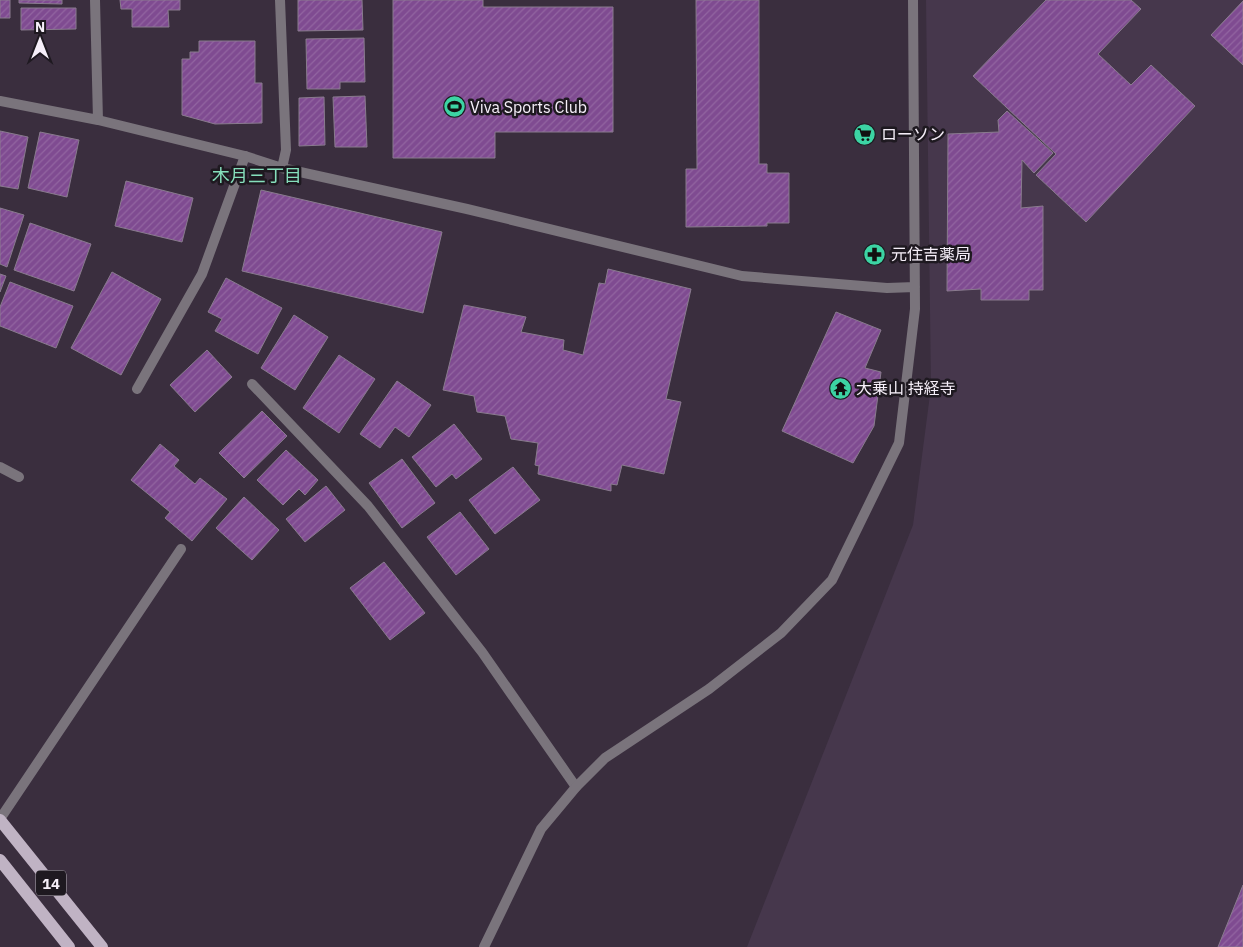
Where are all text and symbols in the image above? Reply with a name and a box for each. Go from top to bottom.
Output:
north arrow [15,15,65,65]
text: N [35,18,45,36]
sports icon: Viva Sports Club [442,95,466,119]
place label: Viva Sports Club [470,97,587,117]
supermarket icon: ローソン [853,122,877,146]
place label: ローソン [881,124,945,144]
district label: 木月三丁目 [212,164,302,187]
pharmacy icon: 元住吉薬局 [863,242,887,266]
place label: 元住吉薬局 [891,244,971,264]
temple icon: 大乗山 持経寺 [828,376,852,400]
place label: 大乗山 持経寺 [856,378,956,398]
road number: 14 [36,870,66,896]

